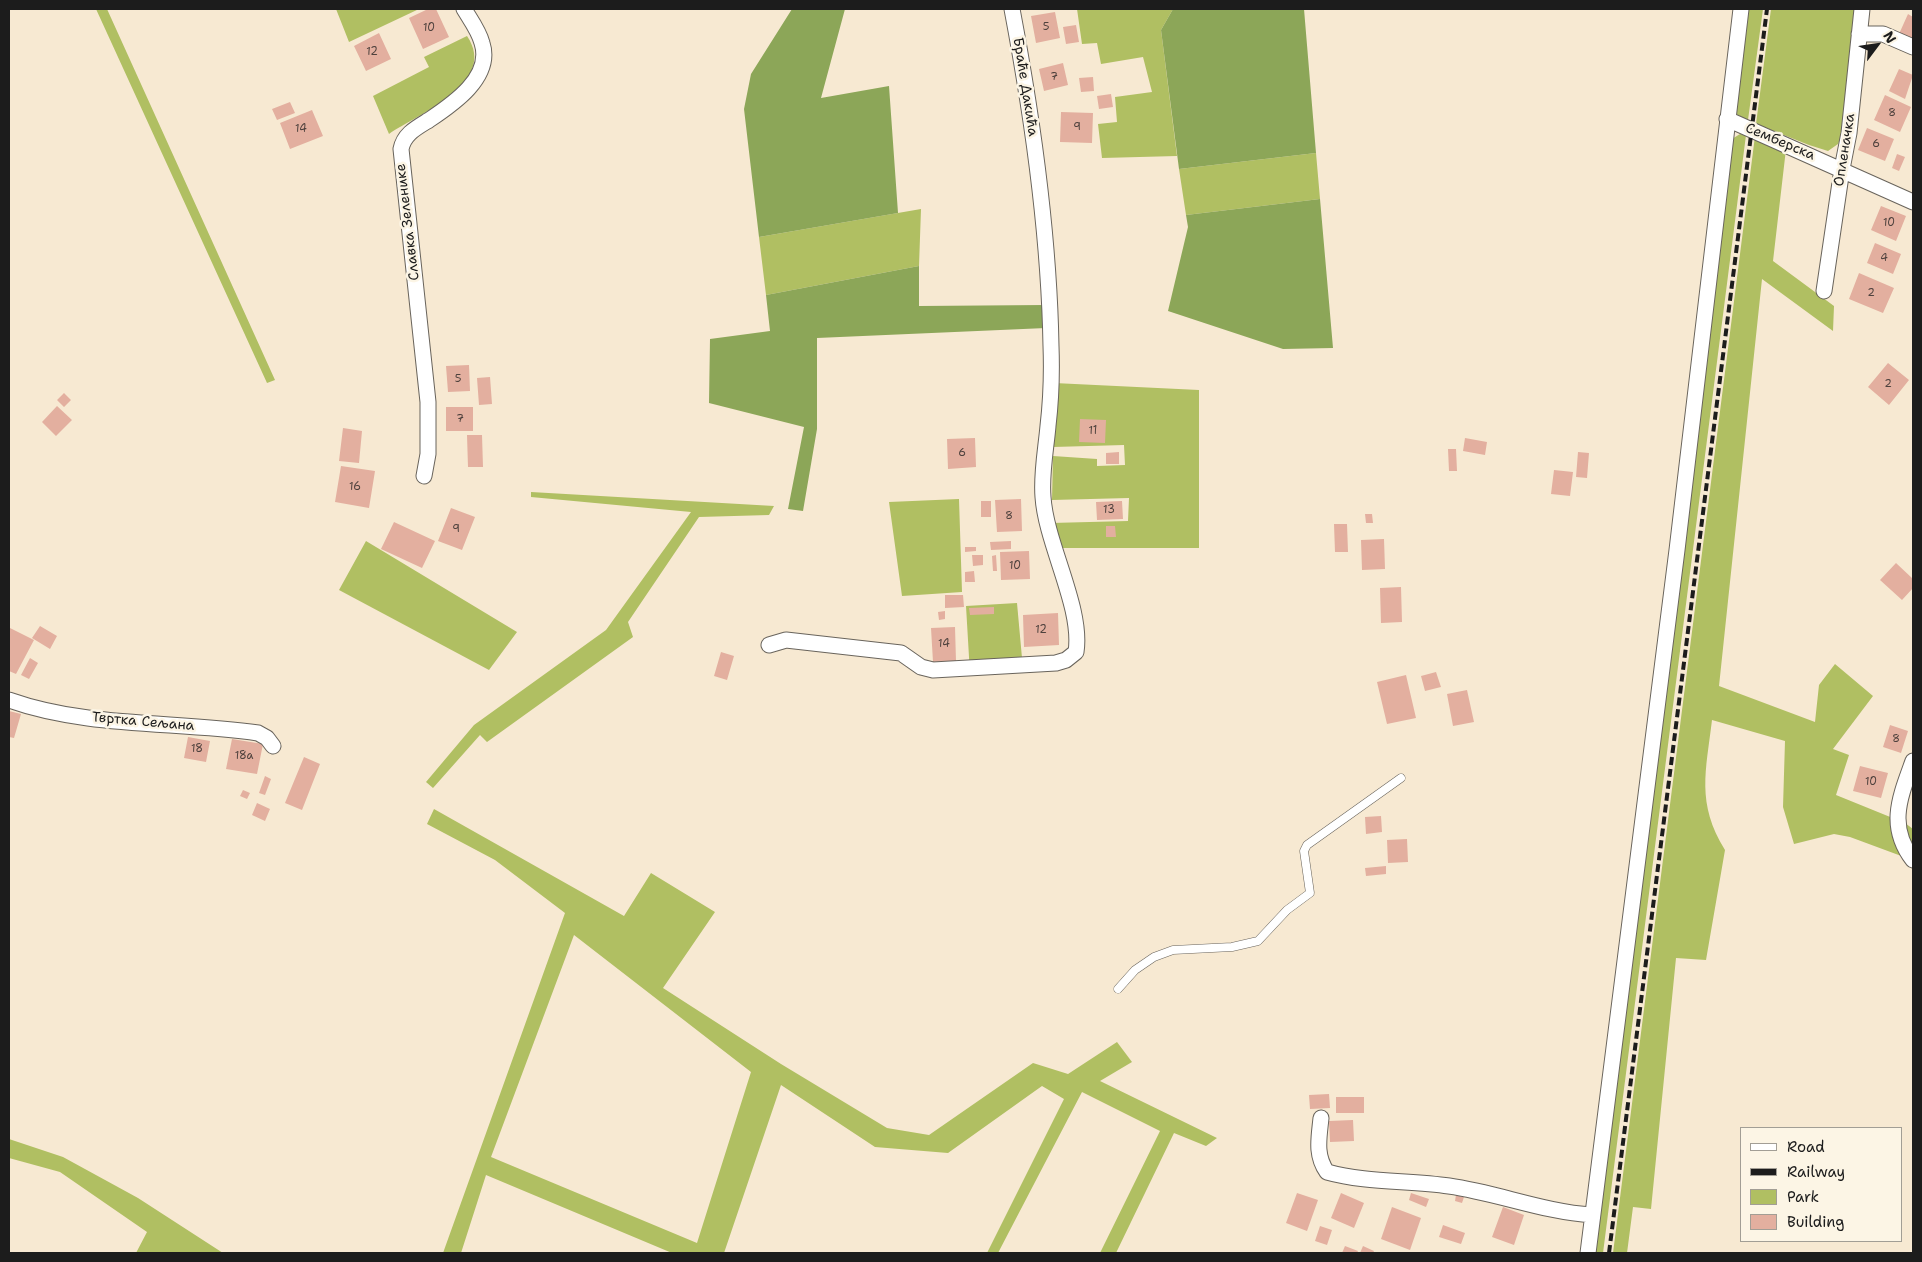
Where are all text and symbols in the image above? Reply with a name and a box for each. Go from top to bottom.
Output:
house number: 5 [1043,20,1049,34]
north arrow [1852,20,1902,70]
house number: 10 [423,21,435,35]
text: N [1879,28,1900,47]
street label: Браће Дакића [1009,36,1041,138]
house number: 12 [366,45,378,59]
house number: 7 [1050,70,1058,84]
house number: 8 [1888,106,1896,120]
street label: Опленачка [1831,112,1859,188]
house number: 9 [1073,120,1081,134]
street label: Семберска [1743,120,1817,164]
house number: 14 [295,122,307,136]
house number: 6 [1872,137,1880,151]
street label: Славка Зеленике [392,163,424,281]
house number: 10 [1883,216,1895,230]
house number: 4 [1880,251,1888,265]
house number: 2 [1867,286,1875,300]
house number: 5 [455,372,461,386]
house number: 2 [1884,377,1892,391]
house number: 7 [456,412,464,426]
house number: 11 [1089,424,1097,438]
house number: 6 [958,446,966,460]
house number: 16 [349,480,361,494]
house number: 13 [1103,503,1115,517]
house number: 8 [1005,509,1013,523]
house number: 9 [452,522,460,536]
house number: 10 [1009,559,1021,573]
house number: 12 [1035,623,1047,637]
house number: 14 [938,637,950,651]
street label: Твртка Сељана [91,709,195,735]
house number: 8 [1892,732,1900,746]
house number: 18 [191,742,203,756]
house number: 18a [235,749,253,763]
house number: 10 [1865,775,1877,789]
legend [1740,1127,1902,1242]
text: Road [1787,1137,1825,1157]
text: Railway [1787,1162,1845,1182]
text: Park [1787,1187,1819,1207]
text: Building [1787,1212,1844,1232]

